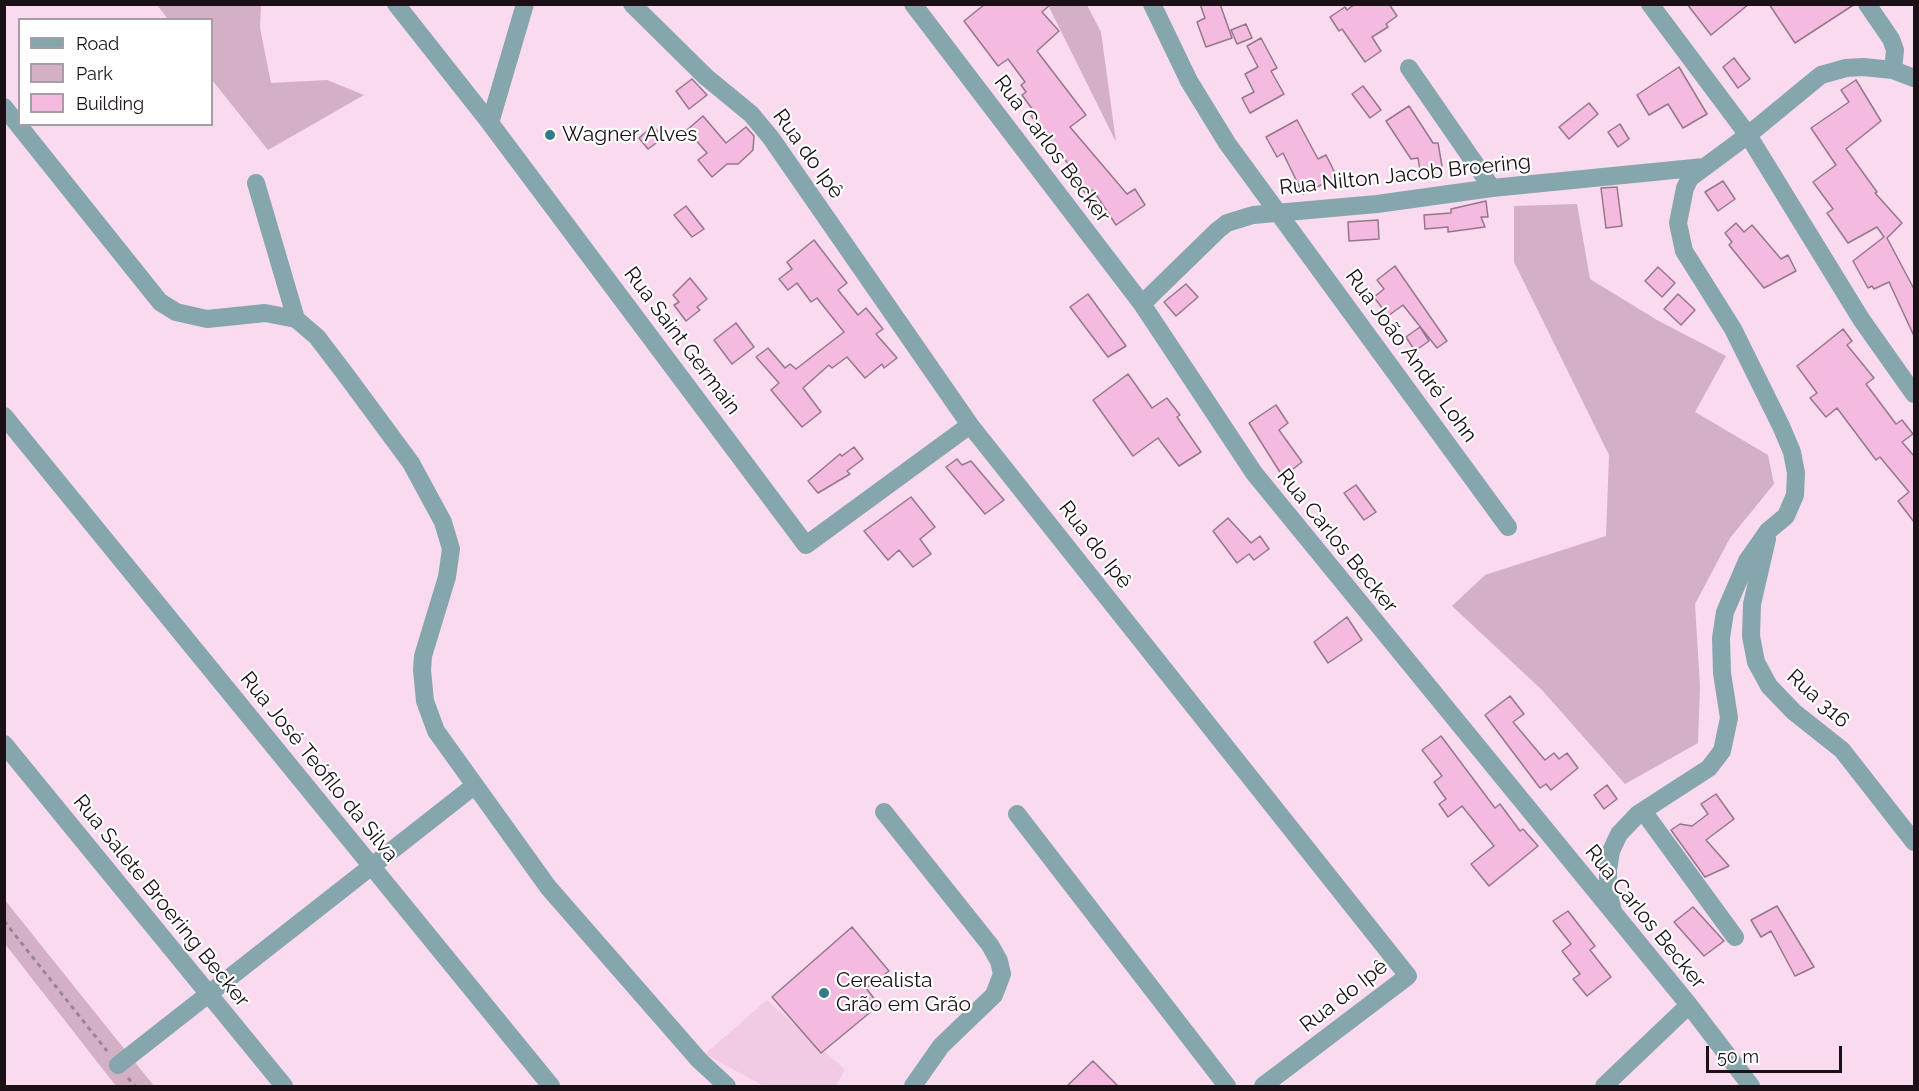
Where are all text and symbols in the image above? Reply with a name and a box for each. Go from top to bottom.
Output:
legend [18,18,213,126]
text: Road [76,33,119,54]
text: Park [76,63,113,84]
street label: Rua Carlos Becker [988,70,1116,228]
text: Building [76,93,144,114]
street label: Rua do Ipê [767,104,849,204]
place label: Wagner Alves [562,122,697,148]
marker: Wagner Alves [543,128,557,142]
street label: Rua Nilton Jacob Broering [1278,149,1532,201]
street label: Rua Saint Germain [618,262,746,420]
street label: Rua João André Lohn [1340,265,1482,447]
street label: Rua Carlos Becker [1271,464,1403,618]
street label: Rua do Ipê [1053,496,1137,594]
street label: Rua 316 [1781,664,1855,734]
street label: Rua José Teófilo da Silva [235,667,403,867]
street label: Rua Salete Broering Becker [68,790,254,1012]
street label: Rua Carlos Becker [1579,840,1711,994]
street label: Rua do Ipê [1295,954,1393,1038]
place label: Cerealista Grão em Grão [836,968,971,1018]
marker: Cerealista Grão em Grão [817,986,831,1000]
scale bar [1709,1034,1846,1072]
text: 50 m [1717,1046,1759,1067]

